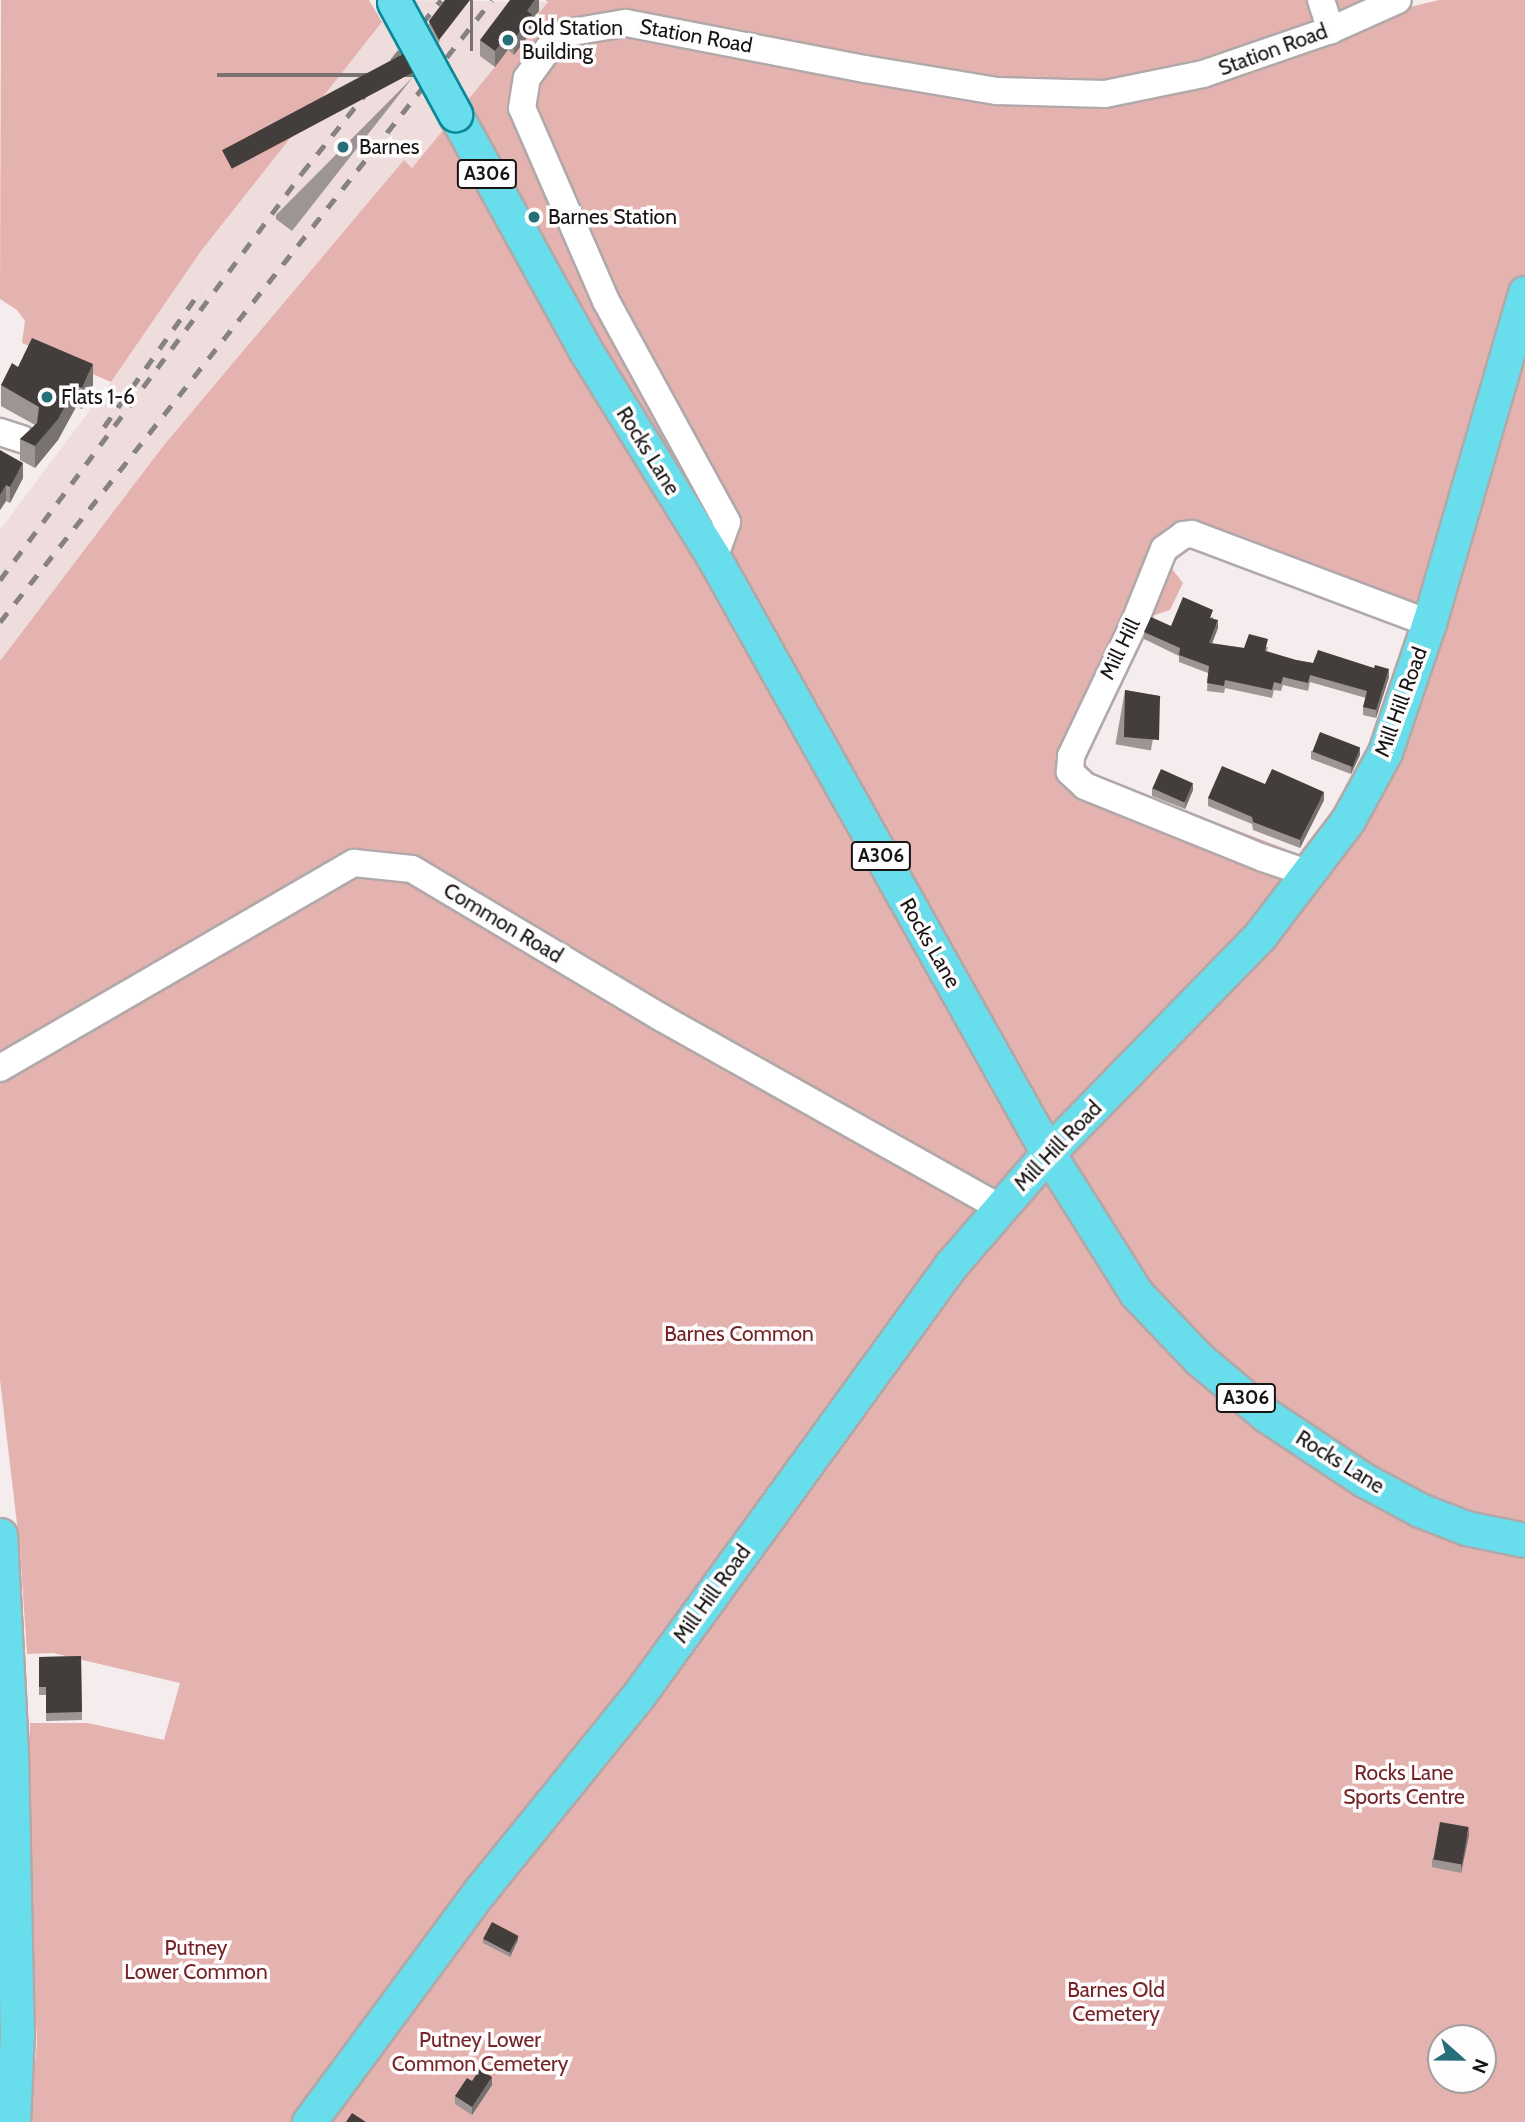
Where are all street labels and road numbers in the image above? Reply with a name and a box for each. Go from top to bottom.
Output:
street label: Station Road [638,14,754,58]
street label: Station Road [1215,19,1331,81]
road number: A306 [456,158,518,190]
street label: Rocks Lane [611,402,685,500]
street label: Mill Hill [1094,614,1146,684]
street label: Mill Hill Road [1369,644,1433,760]
road number: A306 [850,841,912,872]
street label: Common Road [439,878,567,968]
street label: Rocks Lane [894,894,966,992]
street label: Mill Hill Road [1009,1096,1107,1196]
road number: A306 [1214,1382,1278,1414]
street label: Rocks Lane [1291,1425,1389,1499]
street label: Mill Hill Road [668,1540,756,1648]

